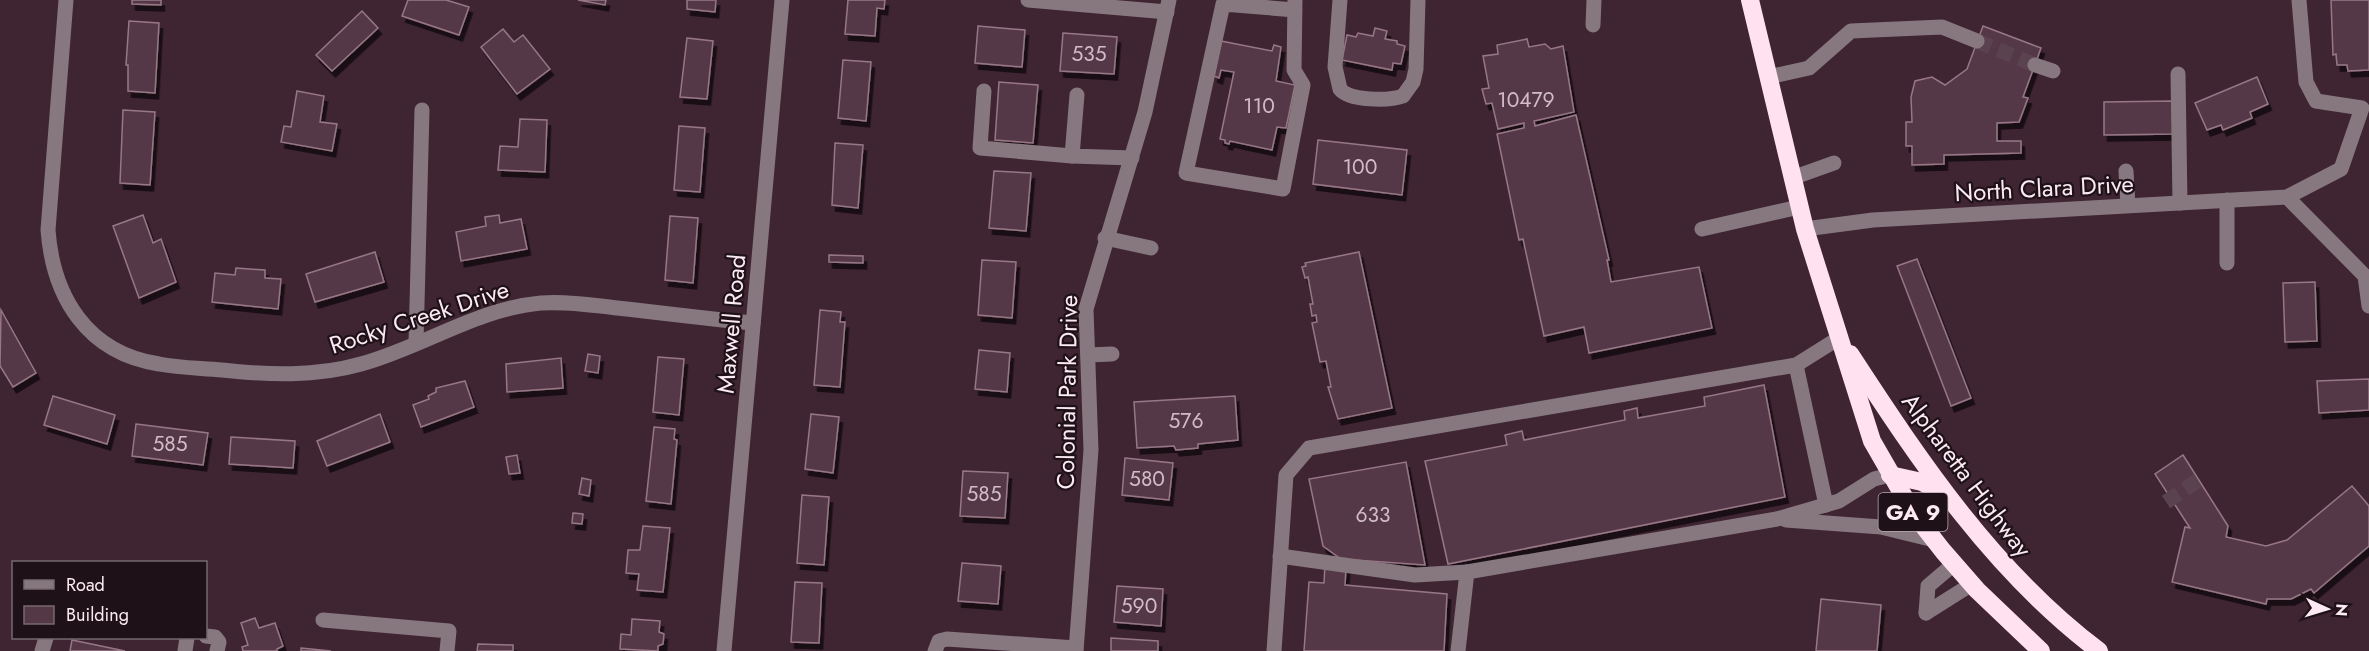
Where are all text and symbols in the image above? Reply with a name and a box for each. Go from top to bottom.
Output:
house number: 535 [1071,39,1107,69]
house number: 10479 [1497,85,1555,115]
house number: 110 [1243,91,1275,121]
house number: 100 [1343,152,1377,182]
street label: North Clara Drive [1954,166,2134,210]
street label: Maxwell Road [707,253,755,395]
street label: Rocky Creek Drive [325,271,513,363]
street label: Colonial Park Drive [1048,294,1086,490]
street label: Alpharetta Highway [1894,386,2041,565]
house number: 576 [1169,406,1203,436]
house number: 585 [152,429,188,459]
house number: 580 [1129,464,1165,494]
house number: 585 [966,479,1002,509]
road number: GA 9 [1878,493,1948,531]
house number: 633 [1355,500,1391,530]
legend [12,561,207,639]
text: Road [66,572,105,598]
north arrow [2297,579,2357,639]
house number: 590 [1121,591,1157,621]
text: Building [66,602,129,628]
text: N [2330,603,2353,617]

